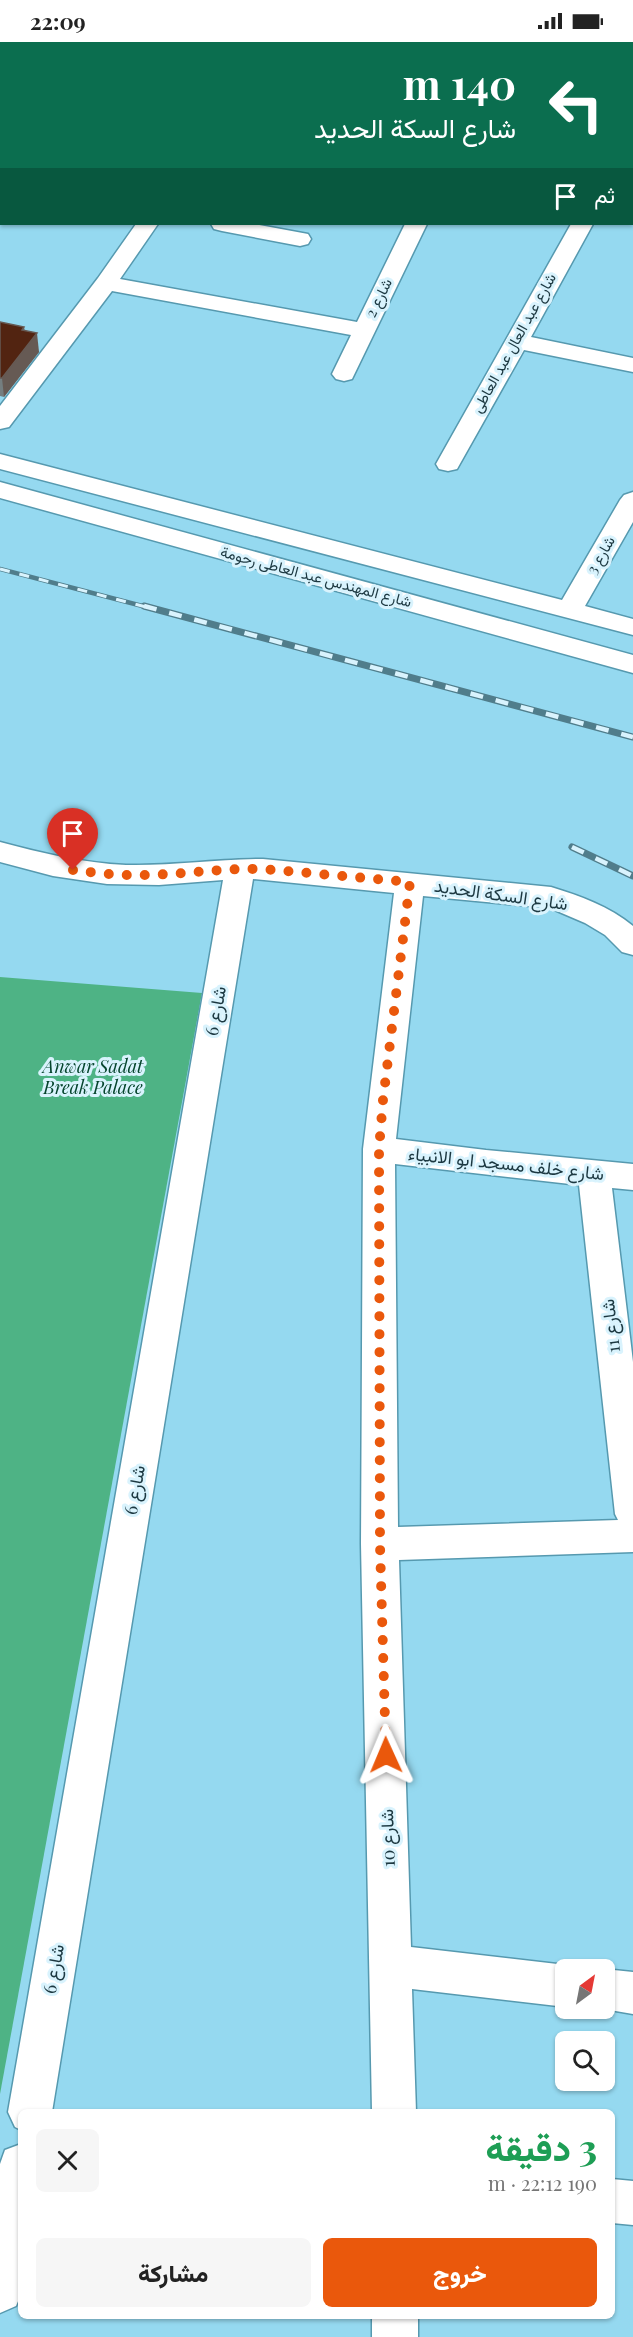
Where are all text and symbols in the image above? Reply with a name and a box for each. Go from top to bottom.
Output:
text: 22:09 [30,6,86,36]
text: 140 m [403,55,516,111]
icon: left [537,66,615,144]
text: شارع السكة الحديد [314,109,516,145]
text: ثم [594,179,615,209]
icon: arrive [549,180,582,213]
street label: شارع عبد العال عبد العاطى [466,269,562,417]
street label: شارع 2 [360,275,398,321]
street label: شارع 3 [581,532,621,578]
street label: شارع المهندس عبد العاطى رحومة [218,541,414,613]
pin [47,808,98,870]
icon: arrive [56,817,89,850]
street label: شارع السكة الحديد [433,873,569,916]
street label: شارع 6 [199,984,232,1038]
park label: Anwar Sadat Break Palace [41,1054,144,1099]
street label: شارع خلف مسجد ابو الانبياء [407,1141,605,1186]
street label: شارع 11 [595,1298,626,1354]
street label: شارع 6 [118,1463,151,1517]
position arrow [354,1723,418,1787]
street label: شارع 10 [374,1809,401,1868]
street label: شارع 6 [37,1942,70,1996]
north arrow [555,1959,615,2019]
map controls [555,1959,615,2091]
button: search [555,2031,615,2091]
text: 3 دقيقة [486,2122,597,2170]
button: close [36,2129,99,2192]
text: 190 m · 22:12 [488,2169,597,2196]
button: مشاركة [36,2238,311,2307]
button: خروج [323,2238,597,2307]

